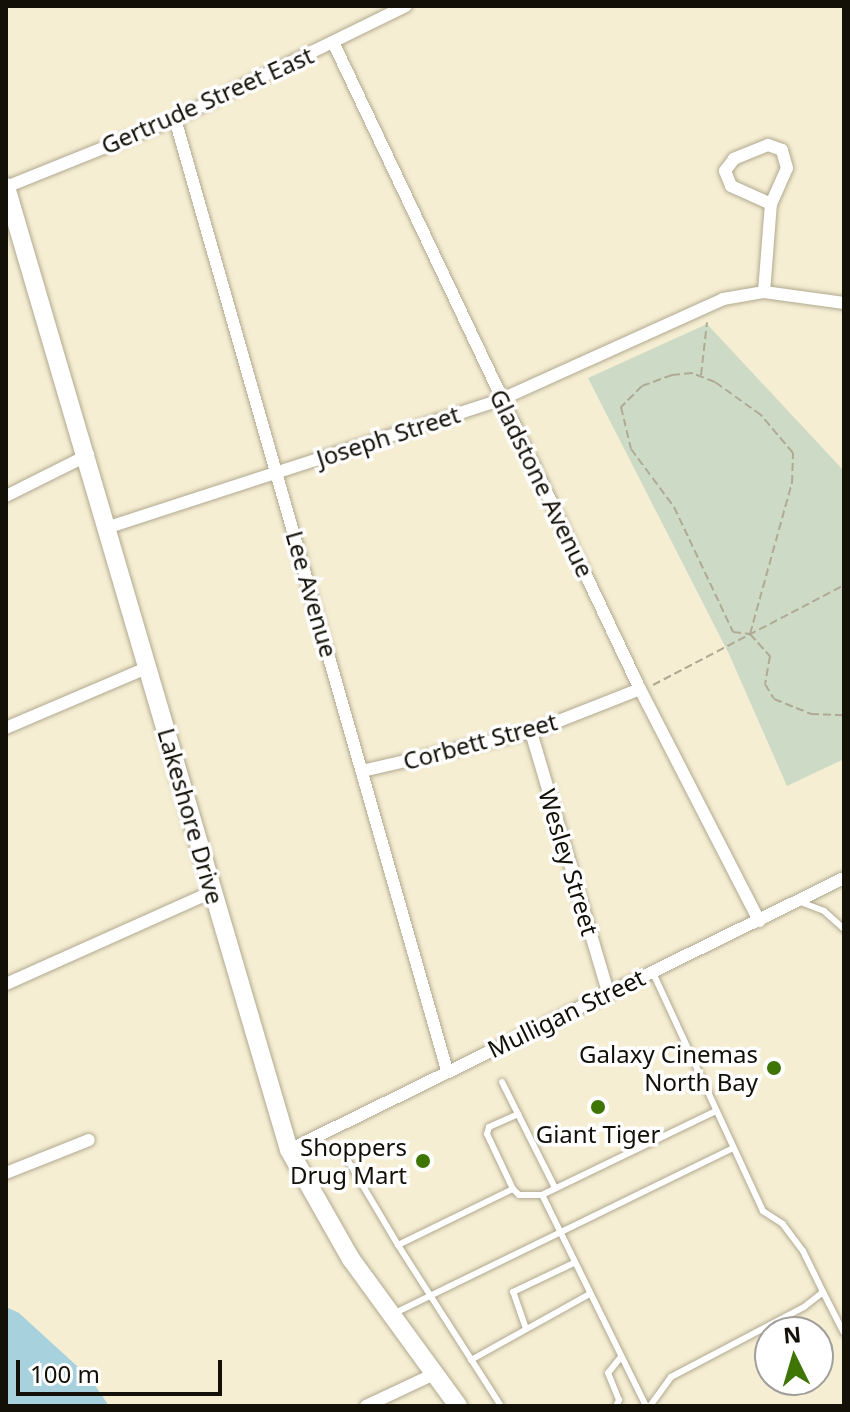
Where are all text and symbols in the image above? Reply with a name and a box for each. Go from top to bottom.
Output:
street label: Gertrude Street East [97,40,317,160]
street label: Gladstone Avenue [484,384,600,582]
street label: Joseph Street [313,399,463,473]
street label: Lee Avenue [280,527,344,661]
street label: Corbett Street [400,707,560,775]
street label: Lakeshore Drive [152,725,230,907]
street label: Wesley Street [533,785,605,939]
street label: Mulligan Street [483,962,649,1064]
place label: Galaxy Cinemas North Bay [579,1040,758,1096]
marker: Galaxy Cinemas North Bay [765,1059,783,1077]
marker: Giant Tiger [589,1098,607,1116]
place label: Giant Tiger [536,1120,660,1148]
place label: Shoppers Drug Mart [290,1133,407,1189]
marker: Shoppers Drug Mart [414,1152,432,1170]
north arrow [754,1316,834,1396]
text: N [782,1318,802,1350]
scale bar [20,1344,226,1394]
text: 100 m [30,1357,100,1390]

